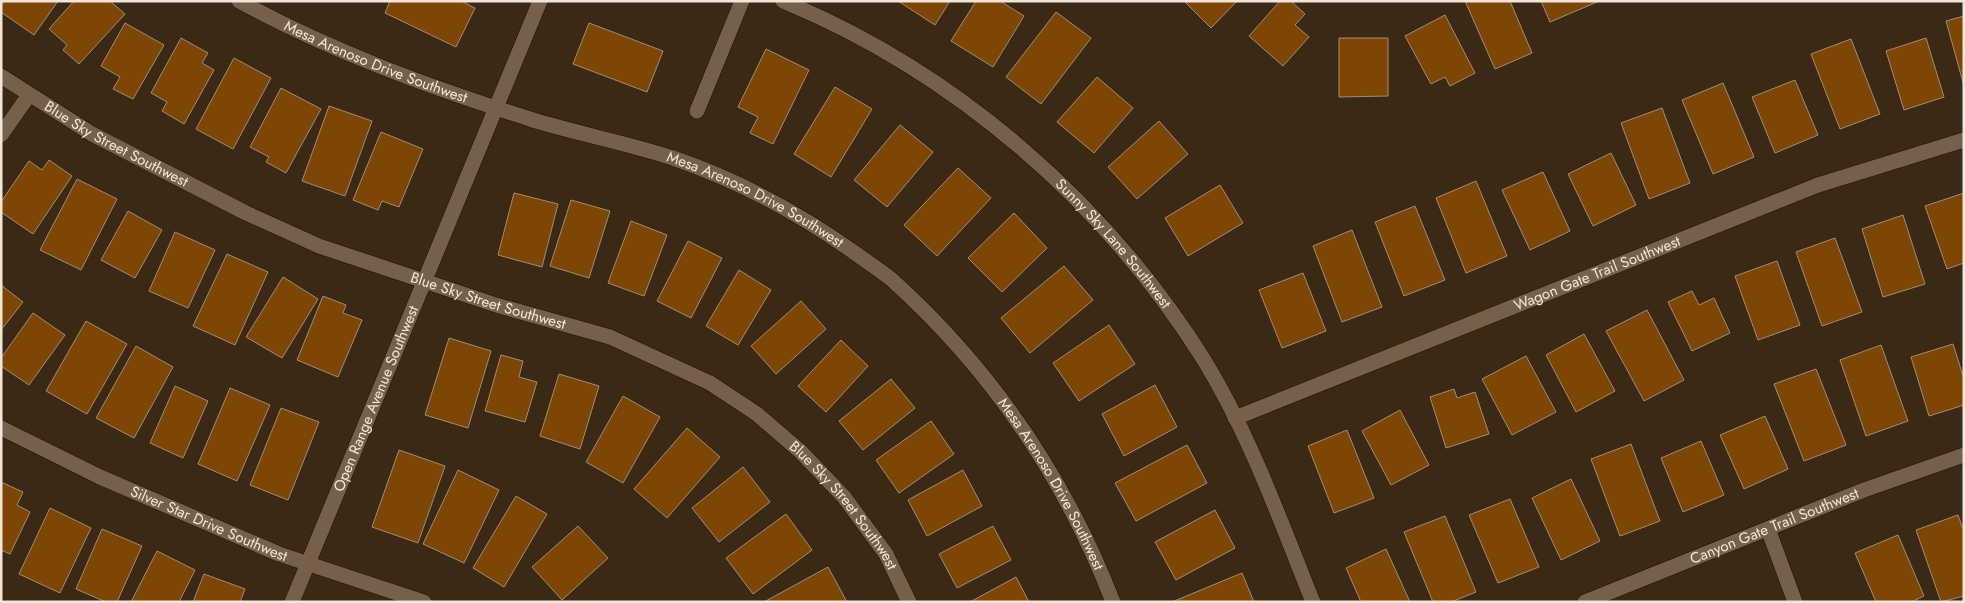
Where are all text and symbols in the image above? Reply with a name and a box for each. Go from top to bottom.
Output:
street label: Mesa Arenoso Drive Southwest [280,15,471,109]
street label: Blue Sky Street Southwest [40,95,192,193]
street label: Mesa Arenoso Drive Southwest [664,146,849,253]
street label: Sunny Sky Lane Southwest [1050,174,1177,313]
street label: Wagon Gate Trail Southwest [1511,230,1684,316]
street label: Blue Sky Street Southwest [408,266,569,335]
street label: Open Range Avenue Southwest [328,302,424,495]
street label: Mesa Arenoso Drive Southwest [992,393,1110,574]
street label: Blue Sky Street Southwest [784,436,903,574]
street label: Silver Star Drive Southwest [127,480,291,567]
street label: Canyon Gate Trail Southwest [1687,482,1862,570]

